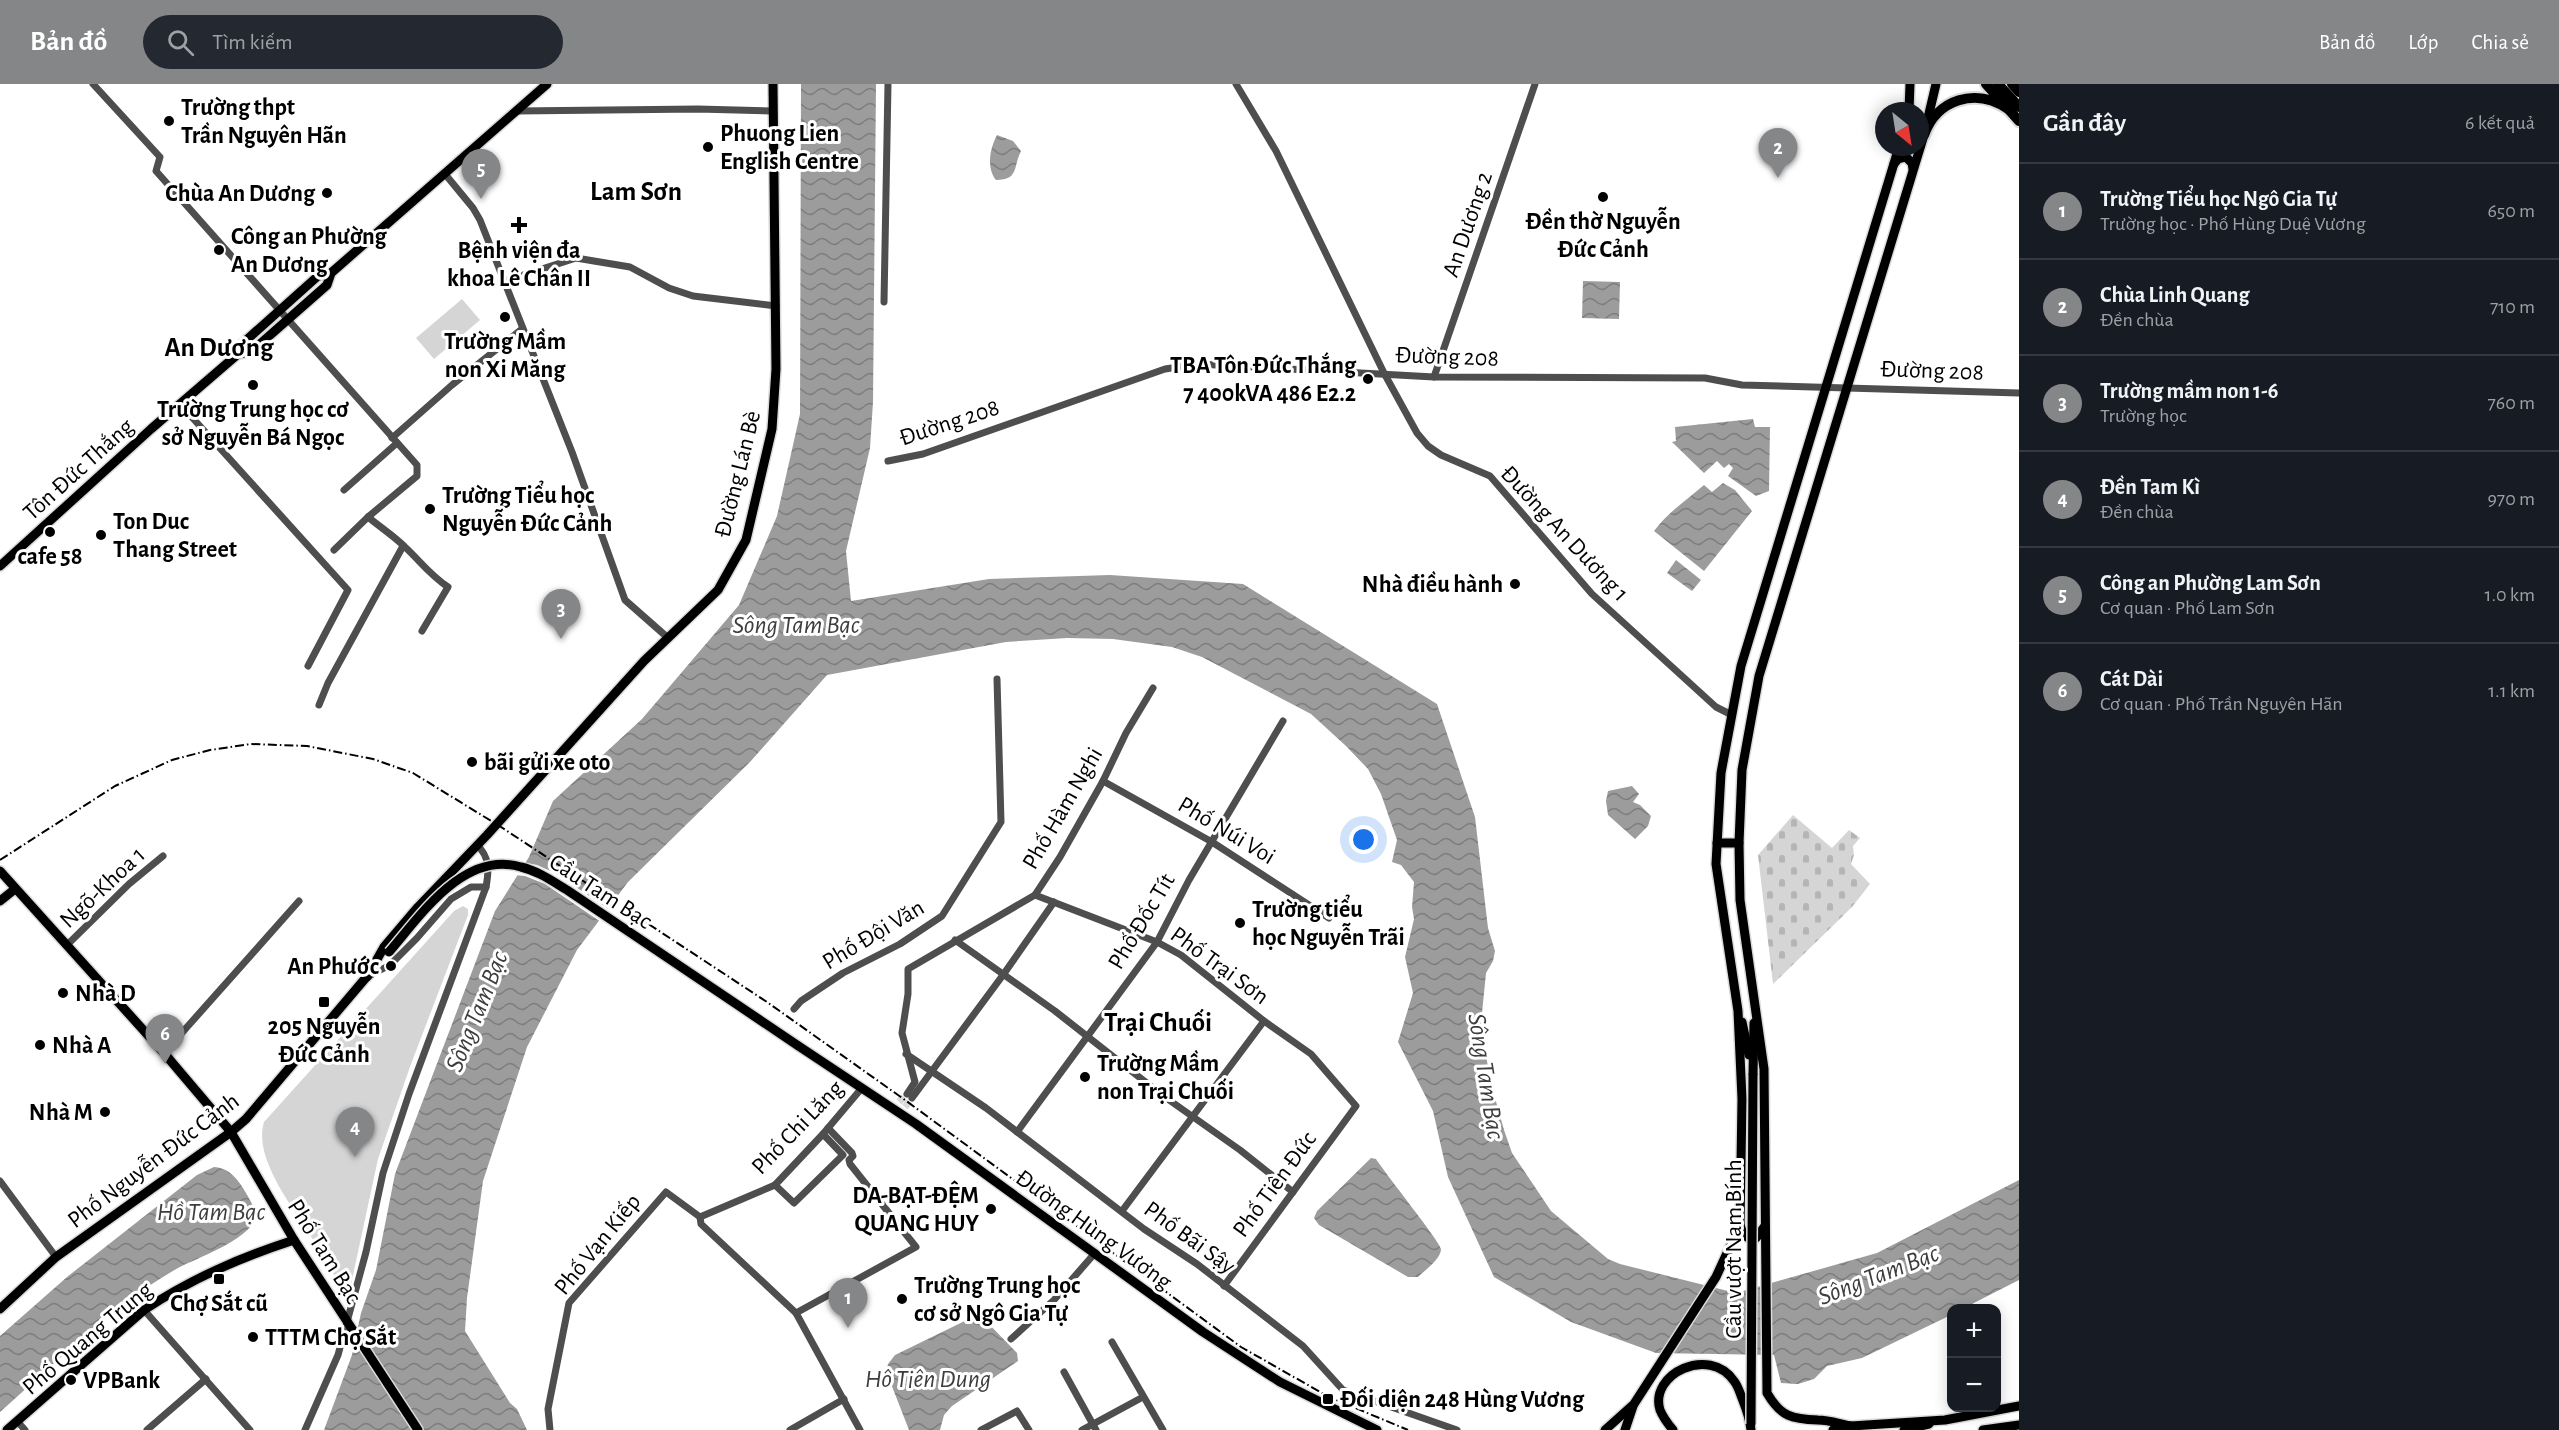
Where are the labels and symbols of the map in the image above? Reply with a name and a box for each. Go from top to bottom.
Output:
place label: Trường thpt Trần Nguyên Hãn [181,96,347,148]
north arrow [1875,102,1929,156]
marker: Trường thpt Trần Nguyên Hãn [162,114,176,128]
place label: Phuong Lien English Centre [720,122,859,174]
pin: 2 [1758,128,1798,178]
marker: Phuong Lien English Centre [701,140,715,154]
pin: 5 [462,150,500,199]
street label: An Dương 2 [1439,169,1497,280]
district label: Lam Sơn [590,178,682,205]
place label: Chùa An Dương [165,182,316,206]
marker: Chùa An Dương [320,186,334,200]
marker: Đền thờ Nguyễn Đức Cảnh [1596,190,1610,204]
place label: Đền thờ Nguyễn Đức Cảnh [1525,206,1681,262]
marker: Bệnh viện đa khoa Lê Chân II [510,216,528,234]
place label: Công an Phường An Dương [231,225,388,277]
place label: Bệnh viện đa khoa Lê Chân II [447,239,591,291]
marker: Công an Phường An Dương [212,243,226,257]
marker: Trường Mầm non Xi Măng [498,310,512,324]
place label: Trường Mầm non Xi Măng [444,328,566,382]
district label: An Dương [165,334,274,361]
street label: Đường 208 [1395,343,1499,371]
place label: TBA Tôn Đức Thắng 7 400kVA 486 E2.2 [1170,352,1357,406]
street label: Đường 208 [1880,357,1984,385]
marker: TBA Tôn Đức Thắng 7 400kVA 486 E2.2 [1361,372,1375,386]
marker: Trường Trung học cơ sở Nguyễn Bá Ngọc [246,378,260,392]
street label: Đường 208 [896,396,1002,450]
place label: Trường Trung học cơ sở Nguyễn Bá Ngọc [157,398,349,450]
street label: Đường Lán Bè [711,408,765,540]
street label: Tôn Đức Thắng [19,414,139,525]
street label: Đường An Dương 1 [1496,461,1633,606]
place label: Trường Tiểu học Nguyễn Đức Cảnh [442,480,612,536]
marker: Trường Tiểu học Nguyễn Đức Cảnh [423,502,437,516]
place label: Ton Duc Thang Street [113,510,237,562]
marker: cafe 58 [43,525,57,539]
marker: Ton Duc Thang Street [94,528,108,542]
place label: cafe 58 [17,545,83,569]
place label: Nhà điều hành [1362,571,1503,597]
marker: Nhà điều hành [1508,577,1522,591]
pin: 3 [542,590,580,639]
water label: Sông Tam Bạc [733,612,860,638]
street label: Phố Hàm Nghi [1018,743,1107,874]
place label: bãi gửi xe oto [484,751,610,775]
marker: bãi gửi xe oto [465,755,479,769]
street label: Phố Núi Voi [1174,793,1279,869]
your location [1349,825,1378,854]
street label: Ngõ-Khoa 1 [56,843,150,933]
street label: Cầu Tam Bạc [545,850,656,934]
street label: Phố Đốc Tít [1104,869,1180,974]
place label: Trường tiểu học Nguyễn Trãi [1252,894,1405,950]
street label: Phố Đội Văn [819,895,928,974]
marker: Trường tiểu học Nguyễn Trãi [1233,916,1247,930]
street label: Phố Trại Sơn [1166,922,1273,1009]
water label: Sông Tam Bạc [441,947,513,1075]
place label: An Phước [287,955,379,979]
marker: An Phước [384,959,398,973]
place label: Nhà D [75,982,136,1006]
marker: Nhà D [56,986,70,1000]
marker: 205 Nguyễn Đức Cảnh [317,995,331,1009]
district label: Trại Chuối [1104,1008,1212,1036]
place label: 205 Nguyễn Đức Cảnh [268,1011,380,1067]
water label: Sông Tam Bạc [1463,1011,1509,1141]
pin: 6 [146,1014,184,1064]
place label: Nhà A [52,1034,112,1058]
marker: Nhà A [33,1038,47,1052]
place label: Trường Mầm non Trại Chuối [1097,1050,1234,1104]
marker: Trường Mầm non Trại Chuối [1078,1070,1092,1084]
street label: Phố Chi Lăng [747,1076,848,1179]
street label: Phố Nguyễn Đức Cảnh [63,1088,244,1233]
place label: Nhà M [29,1101,93,1125]
marker: Nhà M [98,1105,112,1119]
pin: 4 [336,1108,374,1157]
street label: Phố Tiên Đức [1229,1127,1321,1242]
street label: Cầu vượt Nam Bính [1722,1159,1746,1339]
street label: Đường Hùng Vương [1011,1165,1176,1294]
place label: DA-BẠT-ĐỆM QUANG HUY [852,1180,980,1236]
street label: Phố Vạn Kiếp [550,1190,646,1300]
street label: Phố Tam Bạc [283,1195,366,1308]
street label: Phố Bãi Sậy [1139,1197,1239,1279]
water label: Hồ Tam Bạc [157,1199,266,1225]
marker: DA-BẠT-ĐỆM QUANG HUY [984,1202,998,1216]
water label: Sông Tam Bạc [1814,1240,1942,1310]
marker: Chợ Sắt cũ [212,1272,226,1286]
place label: Trường Trung học cơ sở Ngô Gia Tự [914,1274,1080,1326]
street label: Phố Quang Trung [18,1278,157,1400]
pin: 1 [828,1278,868,1328]
place label: Chợ Sắt cũ [170,1290,268,1316]
marker: Trường Trung học cơ sở Ngô Gia Tự [895,1292,909,1306]
place label: TTTM Chợ Sắt [265,1324,396,1350]
marker: TTTM Chợ Sắt [246,1330,260,1344]
water label: Hô Tiên Dung [865,1366,991,1392]
place label: VPBank [83,1369,160,1393]
marker: VPBank [64,1373,78,1387]
place label: Đối diện 248 Hùng Vương [1340,1386,1585,1412]
marker: Đối diện 248 Hùng Vương [1321,1392,1335,1406]

